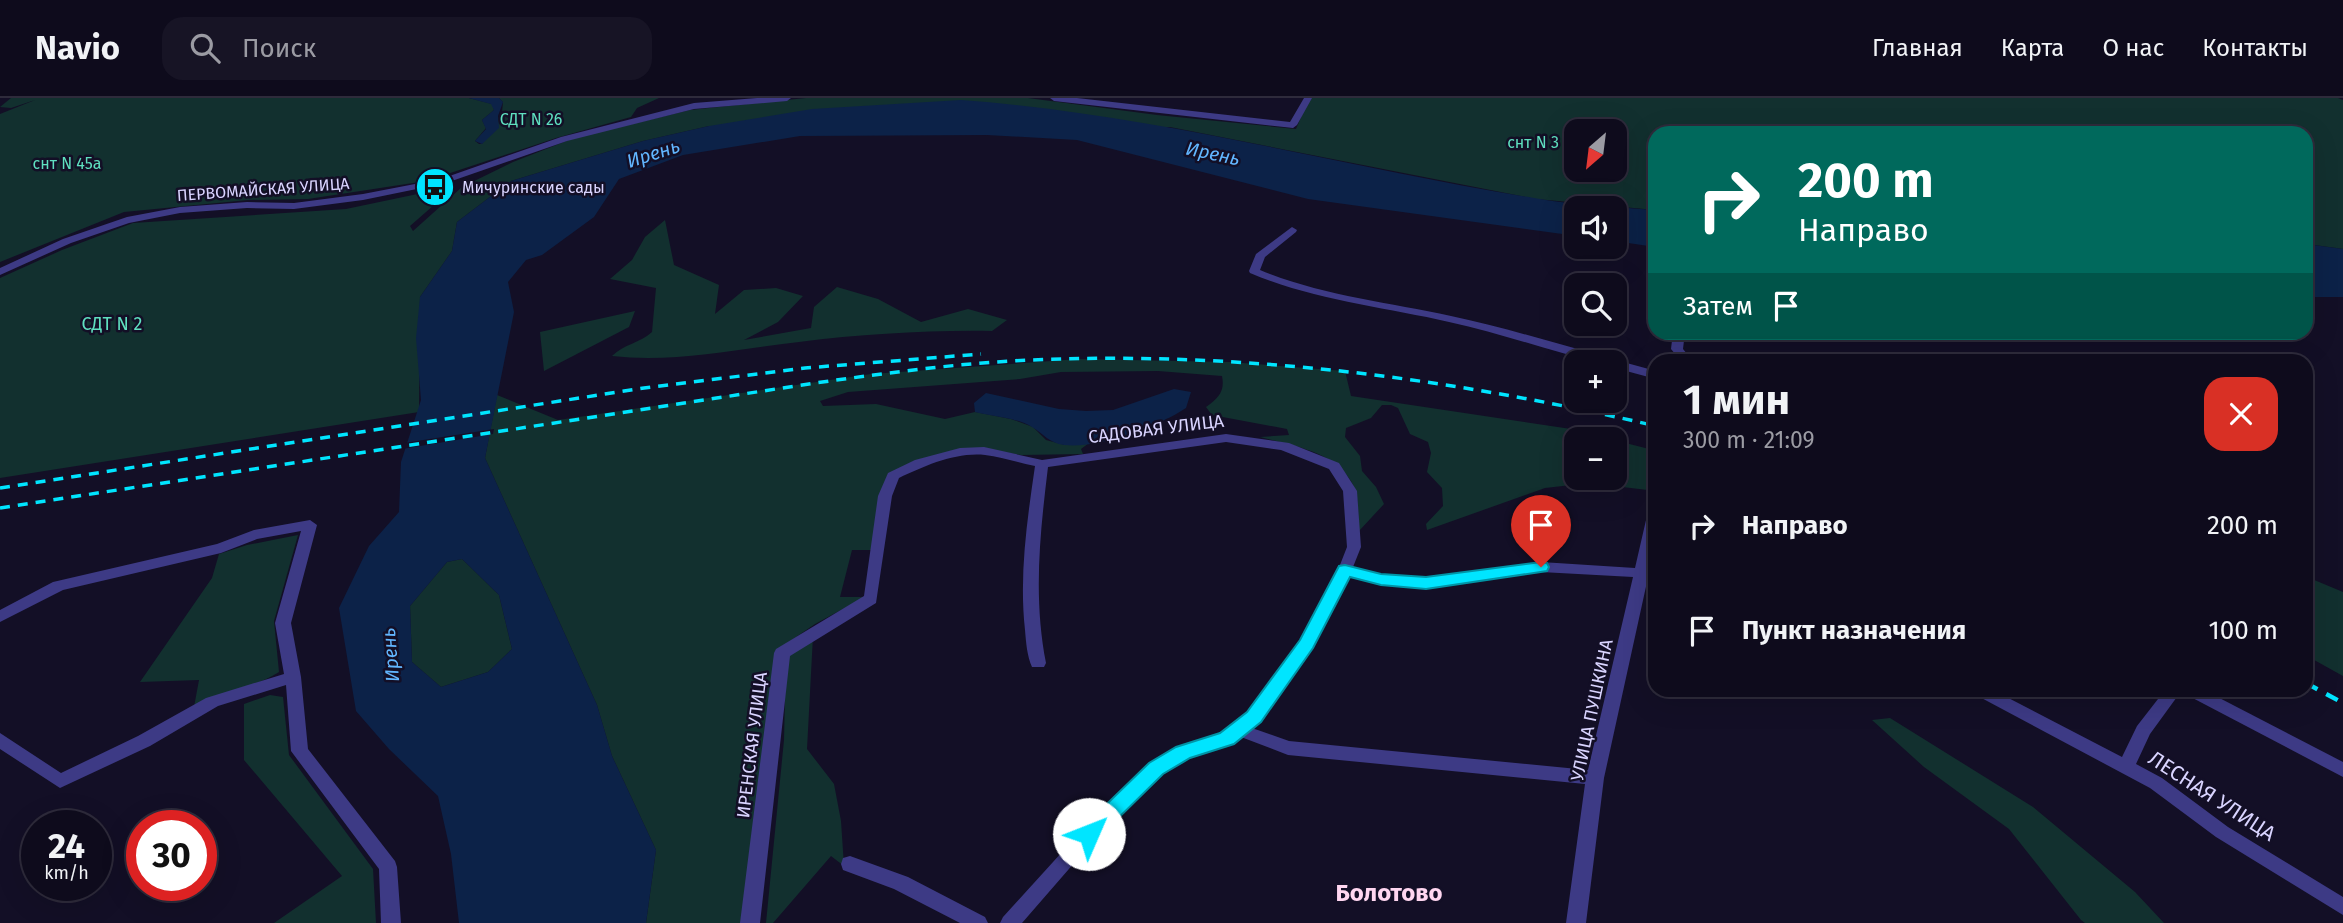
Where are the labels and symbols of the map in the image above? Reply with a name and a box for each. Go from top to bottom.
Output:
park label: СДТ N 26 [500,110,562,129]
north arrow [1564,119,1628,182]
park label: снт N 3 [1507,133,1559,152]
water label: Ирень [624,134,683,173]
water label: Ирень [1184,137,1242,170]
park label: снт N 45а [33,154,101,173]
bus stop icon: Мичуринские сады [414,166,456,208]
street label: ПЕРВОМАЙСКАЯ УЛИЦА [176,174,351,205]
place label: Мичуринские сады [462,178,605,197]
park label: СДТ N 2 [82,313,143,335]
street label: САДОВАЯ УЛИЦА [1087,410,1226,448]
pin [1511,495,1571,567]
water label: Ирень [377,627,404,683]
street label: УЛИЦА ПУШКИНА [1566,636,1618,783]
street label: ИРЕНСКАЯ УЛИЦА [732,670,772,819]
street label: ЛЕСНАЯ УЛИЦА [2144,745,2280,847]
position arrow [1052,797,1126,871]
speed limit sign: 30 [126,810,217,901]
district label: Болотово [1335,879,1443,907]

